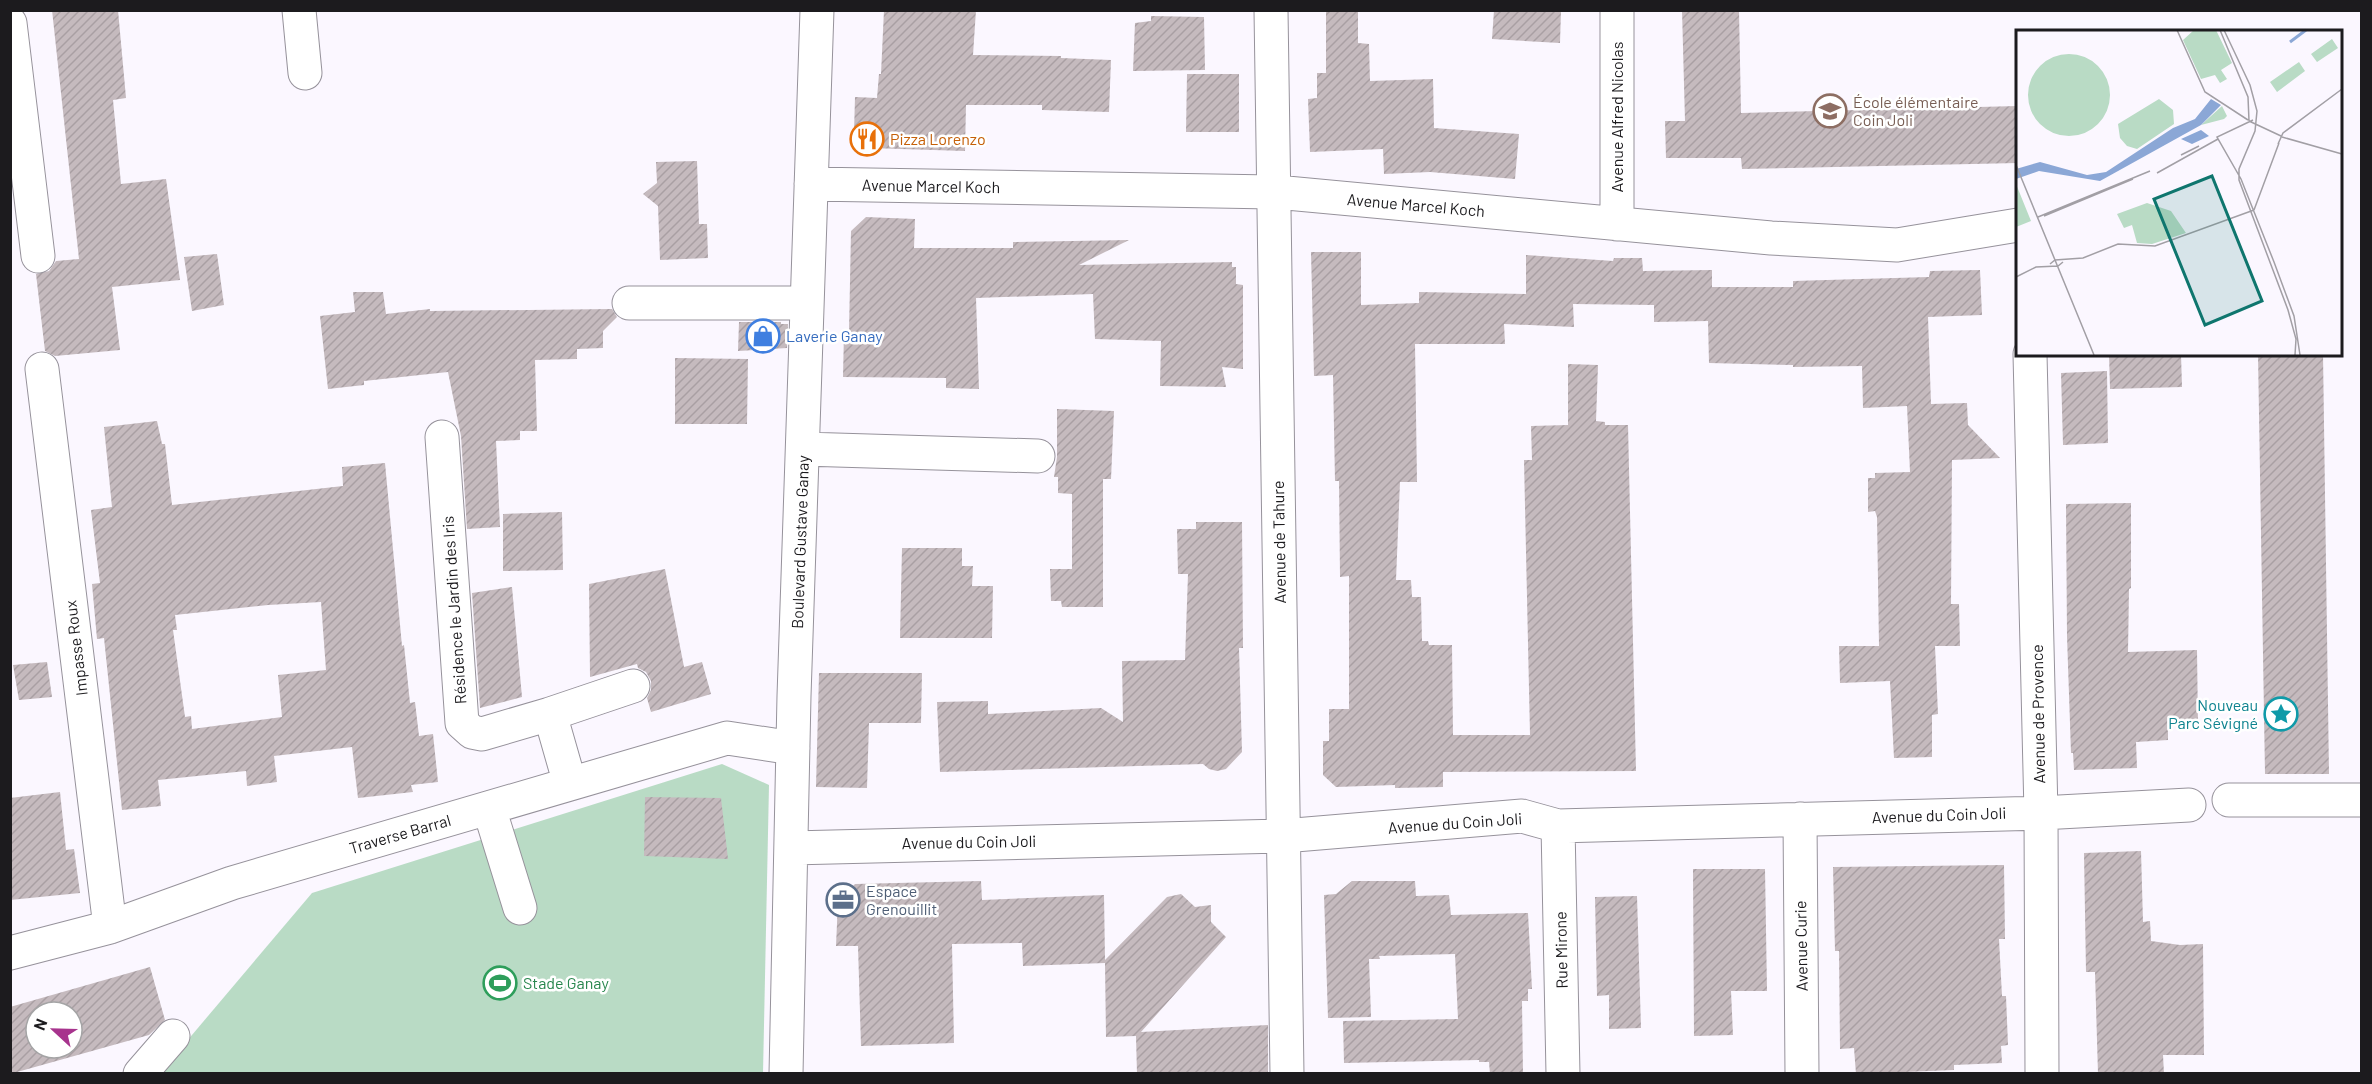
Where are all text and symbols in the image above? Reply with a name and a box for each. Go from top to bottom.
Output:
inset map [2016,30,2342,356]
street label: Avenue Alfred Nicolas [1607,42,1626,192]
place label: École élémentaire Coin Joli [1853,92,1978,129]
school or university icon: École élémentaire Coin Joli [1812,93,1848,129]
restaurant icon: Pizza Lorenzo [849,121,885,157]
place label: Pizza Lorenzo [890,129,986,148]
street label: Avenue Marcel Koch [862,175,1000,196]
street label: Avenue Marcel Koch [1346,189,1486,220]
shop icon: Laverie Ganay [745,318,781,354]
place label: Laverie Ganay [786,326,883,345]
street label: Boulevard Gustave Ganay [787,454,812,629]
street label: Avenue de Tahure [1268,480,1289,604]
street label: Résidence le Jardin des Iris [437,515,470,705]
street label: Impasse Roux [60,599,91,697]
street label: Avenue de Provence [2027,644,2048,784]
place label: Nouveau Parc Sévigné [2168,695,2258,732]
place icon: Nouveau Parc Sévigné [2263,696,2299,732]
street label: Avenue du Coin Joli [1871,803,2007,826]
street label: Avenue du Coin Joli [1387,808,1523,837]
street label: Traverse Barral [347,810,453,857]
street label: Avenue du Coin Joli [902,831,1036,852]
place label: Espace Grenouillit [866,881,937,918]
office icon: Espace Grenouillit [825,882,861,918]
street label: Avenue Curie [1790,900,1811,992]
street label: Rue Mirone [1550,911,1571,989]
sports icon: Stade Ganay [482,965,518,1001]
place label: Stade Ganay [523,973,609,992]
north arrow [24,1000,84,1060]
text: N [29,1016,50,1033]

